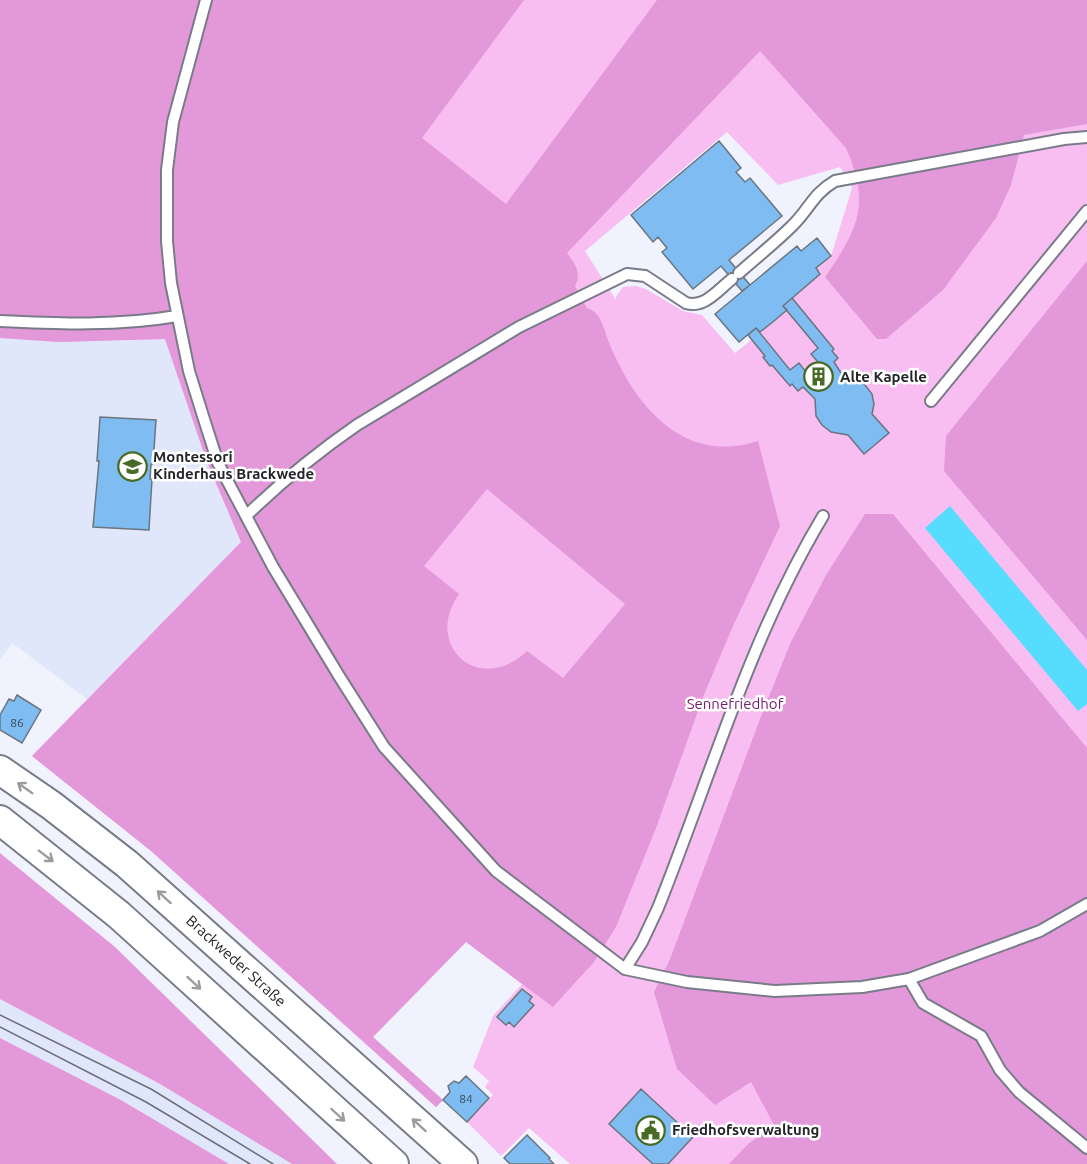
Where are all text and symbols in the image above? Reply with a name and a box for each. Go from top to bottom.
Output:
building icon: Alte Kapelle [803,361,835,393]
place label: Alte Kapelle [840,368,927,385]
place label: Montessori Kinderhaus Brackwede [153,448,314,482]
school or university icon: Montessori Kinderhaus Brackwede [116,450,148,482]
park label: Sennefriedhof [687,695,784,712]
house number: 86 [10,716,24,729]
one-way arrow [18,781,34,794]
one-way arrow [38,849,54,862]
one-way arrow [157,890,172,904]
street label: Brackweder Straße [183,911,290,1010]
one-way arrow [186,976,201,990]
house number: 84 [459,1092,473,1105]
one-way arrow [330,1108,345,1122]
public building icon: Friedhofsverwaltung [635,1114,667,1146]
one-way arrow [412,1118,427,1132]
place label: Friedhofsverwaltung [672,1121,819,1138]

